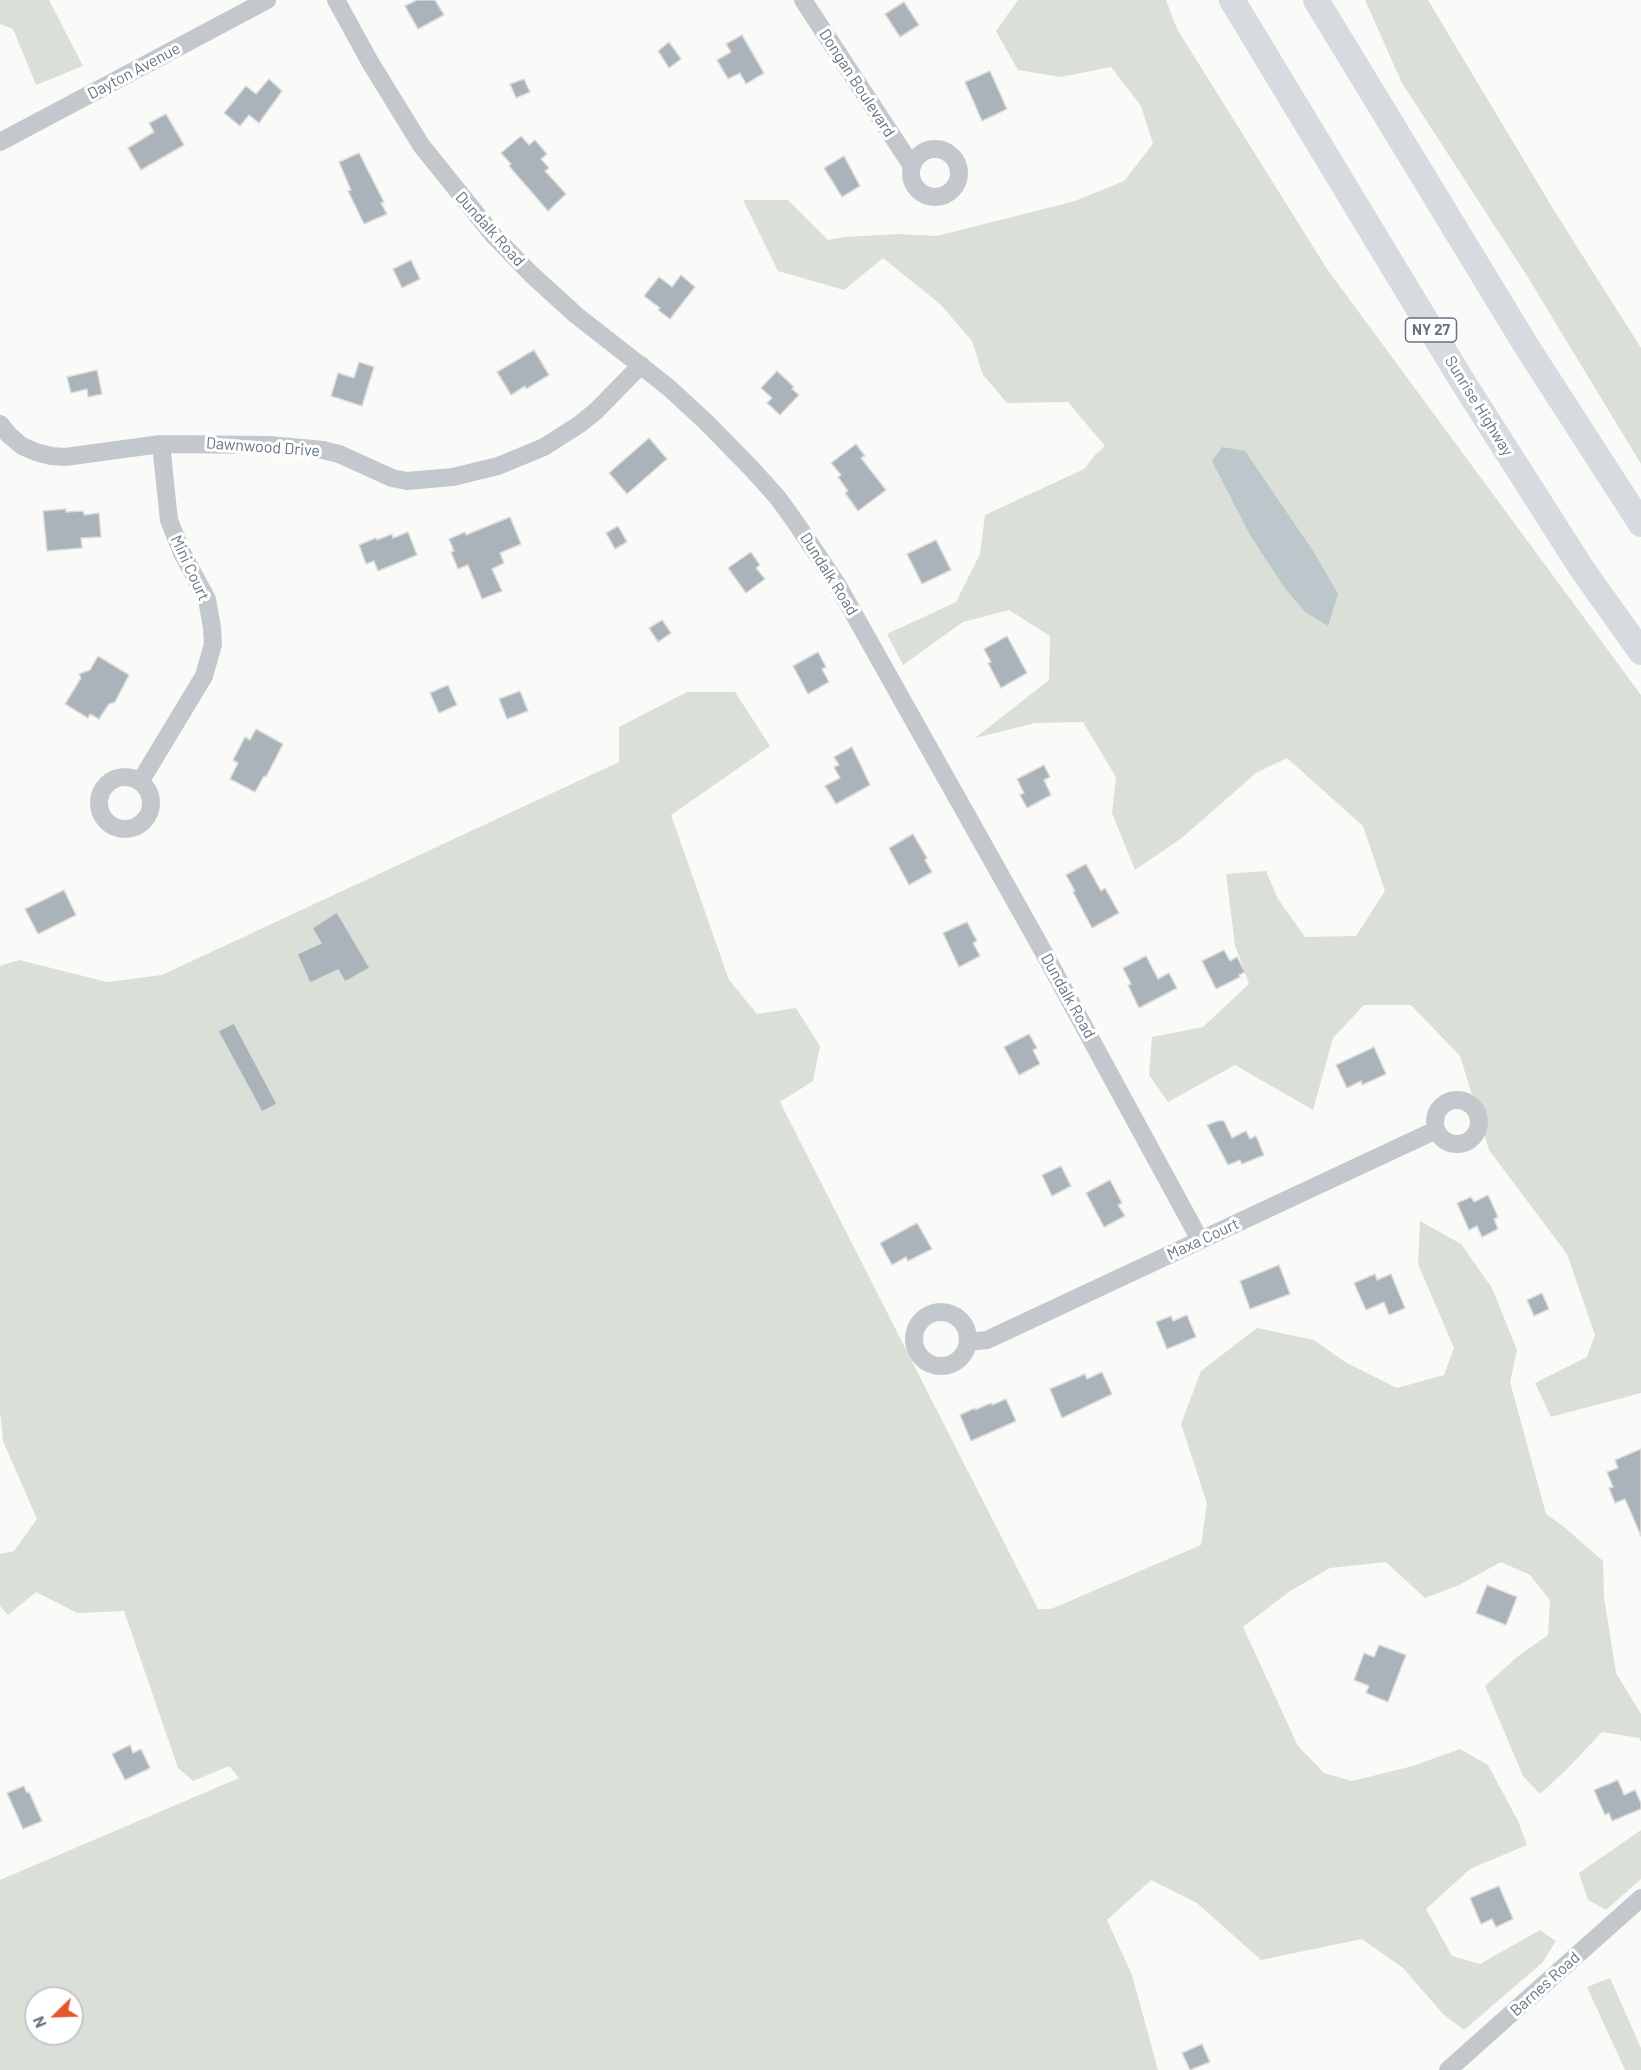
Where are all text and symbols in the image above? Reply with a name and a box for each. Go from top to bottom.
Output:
street label: Dongan Boulevard [815,25,899,141]
street label: Dayton Avenue [84,39,184,103]
street label: Dundalk Road [451,188,529,270]
road number: NY 27 [1406,318,1456,342]
street label: Sunrise Highway [1441,352,1517,460]
street label: Dawnwood Drive [205,433,321,461]
street label: Dundalk Road [796,529,862,619]
street label: Mini Court [166,532,214,604]
street label: Dundalk Road [1037,950,1099,1042]
street label: Maxa Court [1164,1214,1242,1264]
street label: Barnes Road [1506,1948,1584,2020]
north arrow [24,1986,84,2046]
text: N [28,2014,50,2031]

